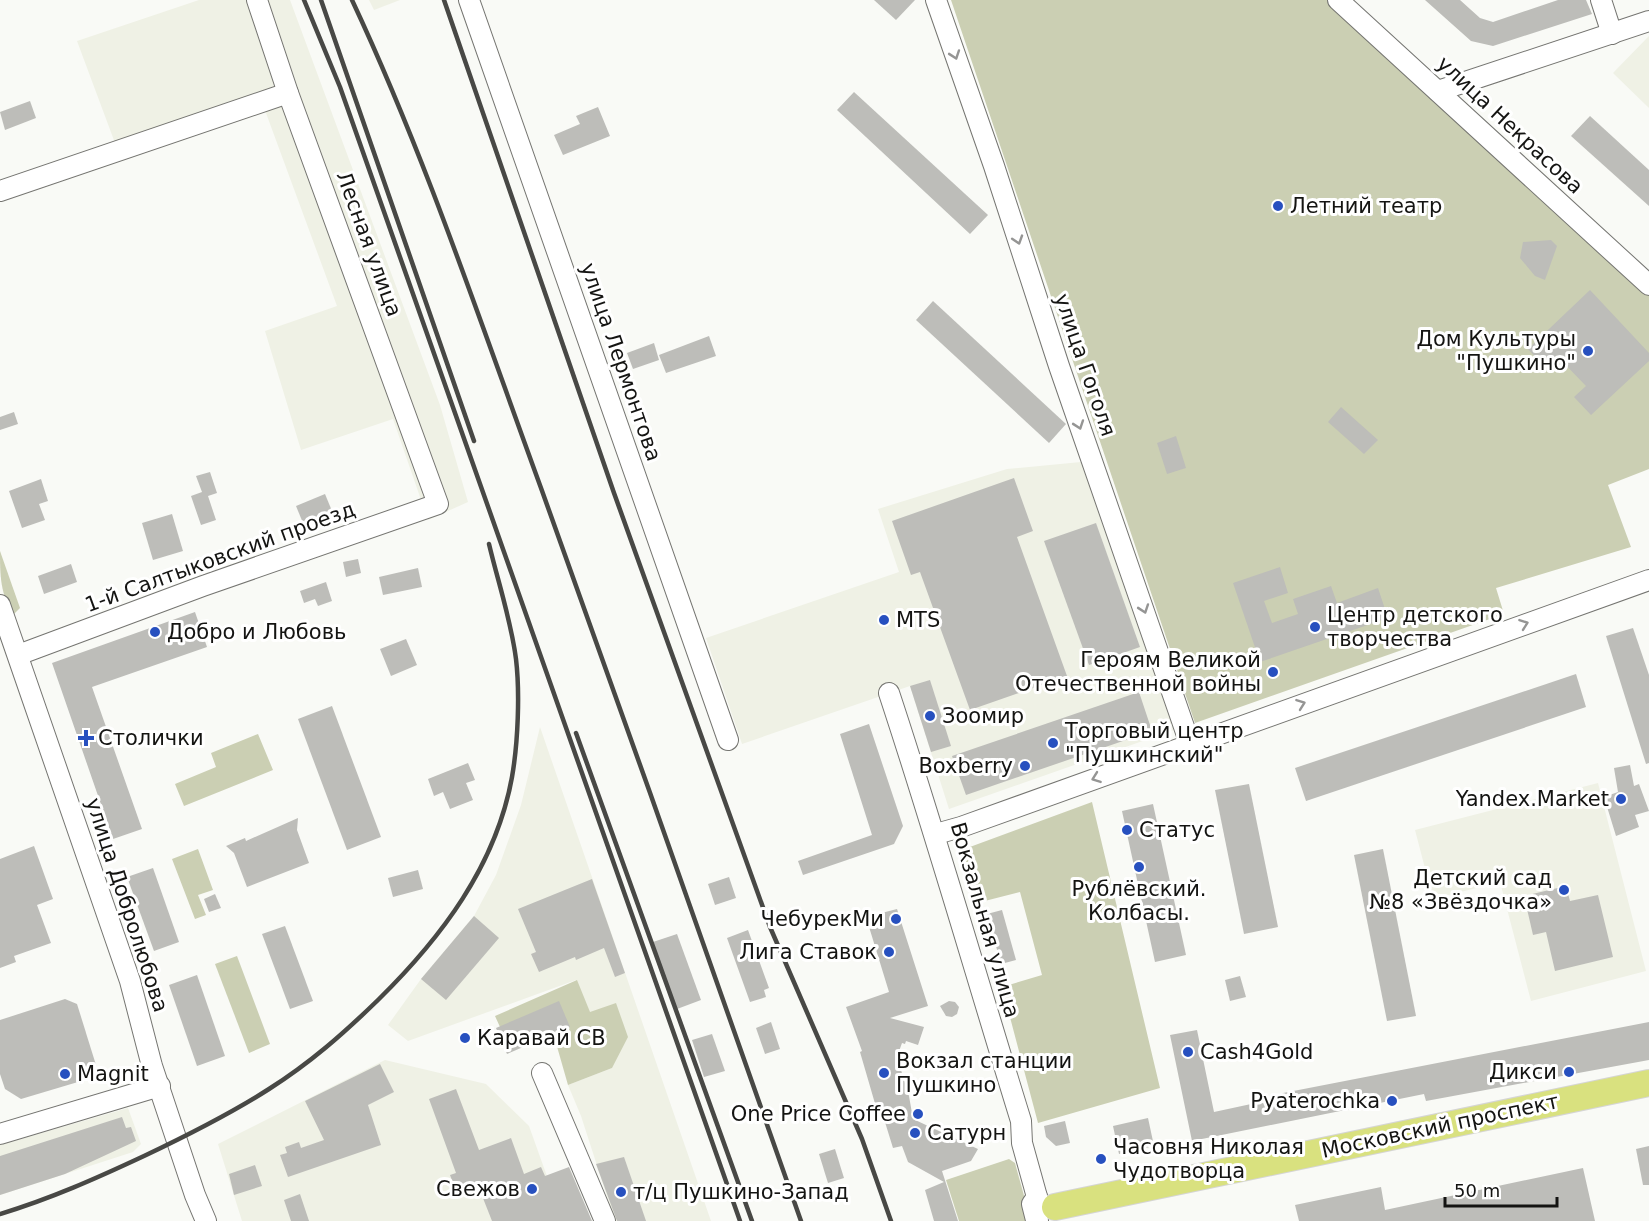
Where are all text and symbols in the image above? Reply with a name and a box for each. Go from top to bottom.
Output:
one-way arrow [948,49,961,60]
street label: улица Некрасова [1432,51,1588,199]
street label: Лесная улица [332,168,406,320]
place label: Летний театр [1290,194,1442,218]
marker: Летний театр [1271,199,1285,213]
one-way arrow [1011,234,1023,245]
street label: улица Лермонтова [576,260,666,464]
street label: улица Гоголя [1049,291,1121,439]
place label: Дом Культуры "Пушкино" [1417,327,1576,375]
marker: Дом Культуры "Пушкино" [1581,344,1595,358]
one-way arrow [1072,419,1085,430]
street label: 1-й Салтыковский проезд [82,497,358,617]
one-way arrow [1136,603,1149,614]
place label: Центр детского творчества [1327,603,1503,651]
place label: MTS [896,608,940,632]
marker: MTS [877,613,891,627]
one-way arrow [1519,619,1529,632]
place label: Добро и Любовь [167,620,346,644]
marker: Центр детского творчества [1308,620,1322,634]
marker: Добро и Любовь [148,625,162,639]
place label: Героям Великой Отечественной войны [1015,648,1261,696]
marker: Героям Великой Отечественной войны [1266,665,1280,679]
one-way arrow [1295,699,1306,712]
place label: Зоомир [942,704,1024,728]
marker: Зоомир [923,709,937,723]
place label: Торговый центр "Пушкинский" [1064,719,1244,767]
place label: Столички [98,726,204,750]
marker: Столички [79,731,93,745]
marker: Торговый центр "Пушкинский" [1046,736,1060,750]
place label: Boxberry [918,754,1013,778]
marker: Boxberry [1018,759,1032,773]
one-way arrow [1091,771,1102,784]
place label: Yandex.Market [1455,787,1609,811]
marker: Yandex.Market [1614,792,1628,806]
street label: улица Добролюбова [81,795,173,1015]
place label: Статус [1139,818,1215,842]
street label: Вокзальная улица [946,819,1024,1021]
marker: Статус [1120,823,1134,837]
marker: Рублёвский. Колбасы. [1132,860,1146,874]
place label: Детский сад №8 «Звёздочка» [1369,866,1552,914]
place label: Рублёвский. Колбасы. [1072,877,1206,925]
marker: Детский сад №8 «Звёздочка» [1557,883,1571,897]
place label: ЧебурекМи [761,907,884,931]
marker: ЧебурекМи [889,912,903,926]
place label: Лига Ставок [739,940,877,964]
marker: Лига Ставок [882,945,896,959]
place label: Каравай СВ [477,1026,606,1050]
marker: Каравай СВ [458,1031,472,1045]
place label: Cash4Gold [1200,1040,1313,1064]
marker: Cash4Gold [1181,1045,1195,1059]
place label: Вокзал станции Пушкино [896,1049,1072,1097]
place label: Дикси [1489,1060,1557,1084]
place label: Magnit [77,1062,149,1086]
marker: Дикси [1562,1065,1576,1079]
marker: Вокзал станции Пушкино [877,1066,891,1080]
marker: Magnit [58,1067,72,1081]
place label: Pyaterochka [1250,1089,1380,1113]
street label: Московский проспект [1319,1089,1561,1163]
marker: Pyaterochka [1385,1094,1399,1108]
place label: One Price Coffee [731,1102,906,1126]
marker: One Price Coffee [911,1107,925,1121]
place label: Сатурн [927,1121,1006,1145]
marker: Сатурн [908,1126,922,1140]
place label: Часовня Николая Чудотворца [1113,1135,1304,1183]
marker: Часовня Николая Чудотворца [1094,1152,1108,1166]
scale bar [1445,1170,1558,1208]
place label: Свежов [436,1177,520,1201]
place label: т/ц Пушкино-Запад [633,1180,849,1204]
text: 50 m [1454,1180,1500,1201]
marker: Свежов [525,1182,539,1196]
marker: т/ц Пушкино-Запад [614,1185,628,1199]

